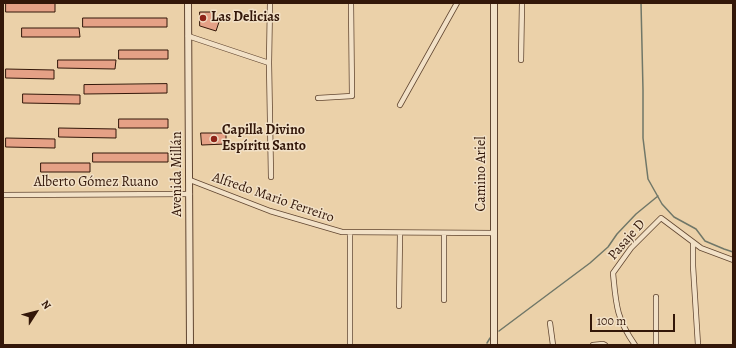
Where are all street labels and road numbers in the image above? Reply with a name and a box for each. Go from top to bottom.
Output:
street label: Avenida Millán [170,131,186,217]
street label: Camino Ariel [474,136,490,212]
street label: Alfredo Mario Ferreiro [210,169,336,227]
street label: Alberto Gómez Ruano [34,175,158,191]
street label: Pasaje D [605,216,649,264]

